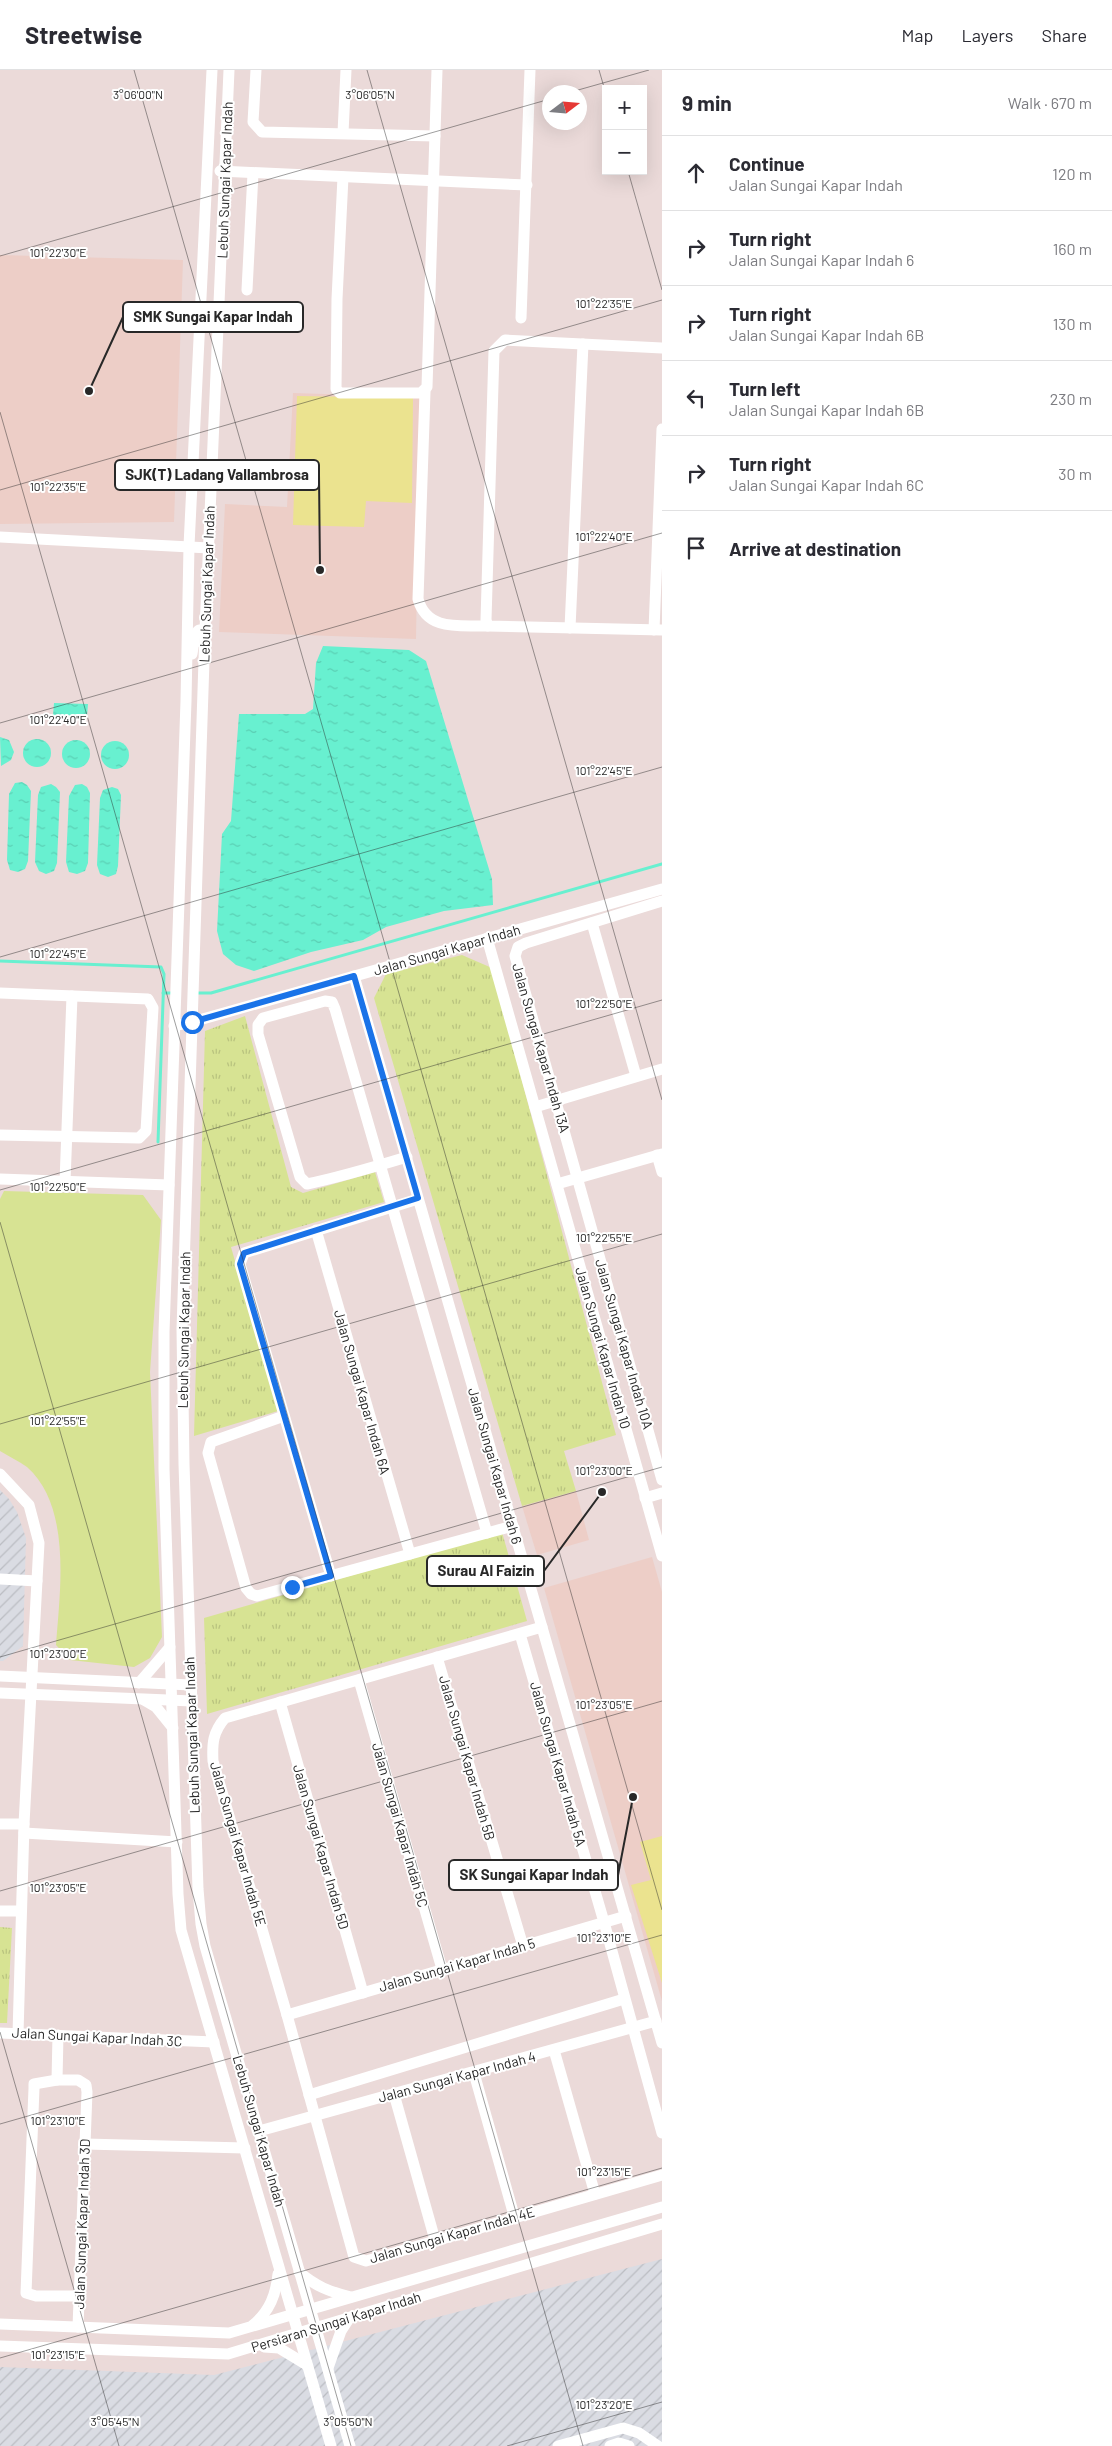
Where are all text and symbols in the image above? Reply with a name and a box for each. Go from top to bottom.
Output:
text: Streetwise [25,20,142,49]
text: Map [901,24,933,46]
text: Layers [961,24,1014,46]
text: Share [1042,24,1087,46]
north arrow [542,85,587,130]
map controls [602,85,647,175]
button: + [602,85,647,130]
text: 3°06'00"N [113,87,163,101]
text: 3°06'05"N [345,87,395,101]
text: 9 min [682,90,732,115]
text: Walk · 670 m [1008,93,1092,112]
street label: Lebuh Sungai Kapar Indah [213,101,236,259]
button: − [602,130,647,175]
text: Continue [729,152,805,175]
icon: ahead [682,159,710,187]
text: 120 m [1052,164,1092,183]
text: Jalan Sungai Kapar Indah [729,175,903,194]
text: Turn right [729,227,811,250]
icon: right [682,234,710,262]
text: 160 m [1053,239,1092,258]
text: 101°22'30"E [29,245,87,259]
text: Jalan Sungai Kapar Indah 6 [729,250,914,269]
text: 101°22'35"E [576,296,632,310]
callout: SMK Sungai Kapar Indah [123,302,303,332]
text: Turn right [729,302,811,325]
text: SMK Sungai Kapar Indah [133,307,293,325]
icon: right [682,309,710,337]
text: 130 m [1053,314,1092,333]
text: Jalan Sungai Kapar Indah 6B [729,325,924,344]
text: Turn left [729,377,800,400]
icon: left [682,384,710,412]
text: 230 m [1050,389,1092,408]
text: Jalan Sungai Kapar Indah 6B [729,400,924,419]
text: Turn right [729,452,811,475]
icon: right [682,459,710,487]
callout: SJK(T) Ladang Vallambrosa [115,460,319,490]
text: 30 m [1058,464,1092,483]
text: SJK(T) Ladang Vallambrosa [125,465,309,483]
text: Jalan Sungai Kapar Indah 6C [729,475,924,494]
text: 101°22'35"E [30,479,86,493]
street label: Lebuh Sungai Kapar Indah [195,505,218,663]
text: 101°22'40"E [575,529,633,543]
icon: arrive [682,534,710,562]
text: Arrive at destination [729,537,901,560]
text: 101°22'40"E [29,712,87,726]
text: 101°22'45"E [576,763,632,777]
street label: Jalan Sungai Kapar Indah [371,920,522,979]
text: 101°22'45"E [30,946,86,960]
street label: Jalan Sungai Kapar Indah 13A [509,961,574,1135]
text: 101°22'50"E [575,996,633,1010]
route start [181,1011,204,1034]
text: 101°22'50"E [29,1179,87,1193]
text: 101°22'55"E [576,1230,632,1244]
street label: Lebuh Sungai Kapar Indah [174,1251,193,1409]
street label: Jalan Sungai Kapar Indah 10A [592,1257,656,1431]
street label: Jalan Sungai Kapar Indah 10 [572,1265,634,1431]
street label: Jalan Sungai Kapar Indah 6A [331,1308,394,1477]
street label: Jalan Sungai Kapar Indah 6 [465,1386,526,1546]
text: 101°22'55"E [30,1413,86,1427]
text: 101°23'00"E [575,1463,633,1477]
callout: Surau Al Faizin [427,1556,544,1586]
text: Surau Al Faizin [438,1561,534,1579]
route end [281,1576,304,1599]
text: 101°23'00"E [29,1646,87,1660]
street label: Lebuh Sungai Kapar Indah [180,1656,203,1814]
street label: Jalan Sungai Kapar Indah 5B [436,1673,499,1842]
street label: Jalan Sungai Kapar Indah 5A [527,1680,590,1849]
text: 101°23'05"E [576,1697,632,1711]
street label: Jalan Sungai Kapar Indah 5C [369,1741,432,1909]
street label: Jalan Sungai Kapar Indah 5E [207,1760,270,1928]
street label: Jalan Sungai Kapar Indah 5D [290,1762,353,1931]
callout: SK Sungai Kapar Indah [449,1860,618,1890]
text: SK Sungai Kapar Indah [460,1865,608,1883]
text: 101°23'05"E [30,1880,86,1894]
text: 101°23'10"E [577,1930,631,1944]
street label: Jalan Sungai Kapar Indah 5 [377,1934,537,1995]
street label: Jalan Sungai Kapar Indah 3C [11,2024,183,2049]
street label: Jalan Sungai Kapar Indah 4 [376,2047,538,2106]
street label: Lebuh Sungai Kapar Indah [230,2053,289,2209]
text: 101°23'10"E [31,2113,85,2127]
street label: Jalan Sungai Kapar Indah 3D [70,2138,93,2310]
text: 101°23'15"E [577,2164,631,2178]
street label: Jalan Sungai Kapar Indah 4E [367,2203,536,2266]
street label: Persiaran Sungai Kapar Indah [249,2288,423,2355]
text: 101°23'15"E [31,2347,85,2361]
text: 101°23'20"E [575,2397,633,2411]
text: 3°05'45"N [90,2414,140,2428]
text: 3°05'50"N [323,2414,373,2428]

